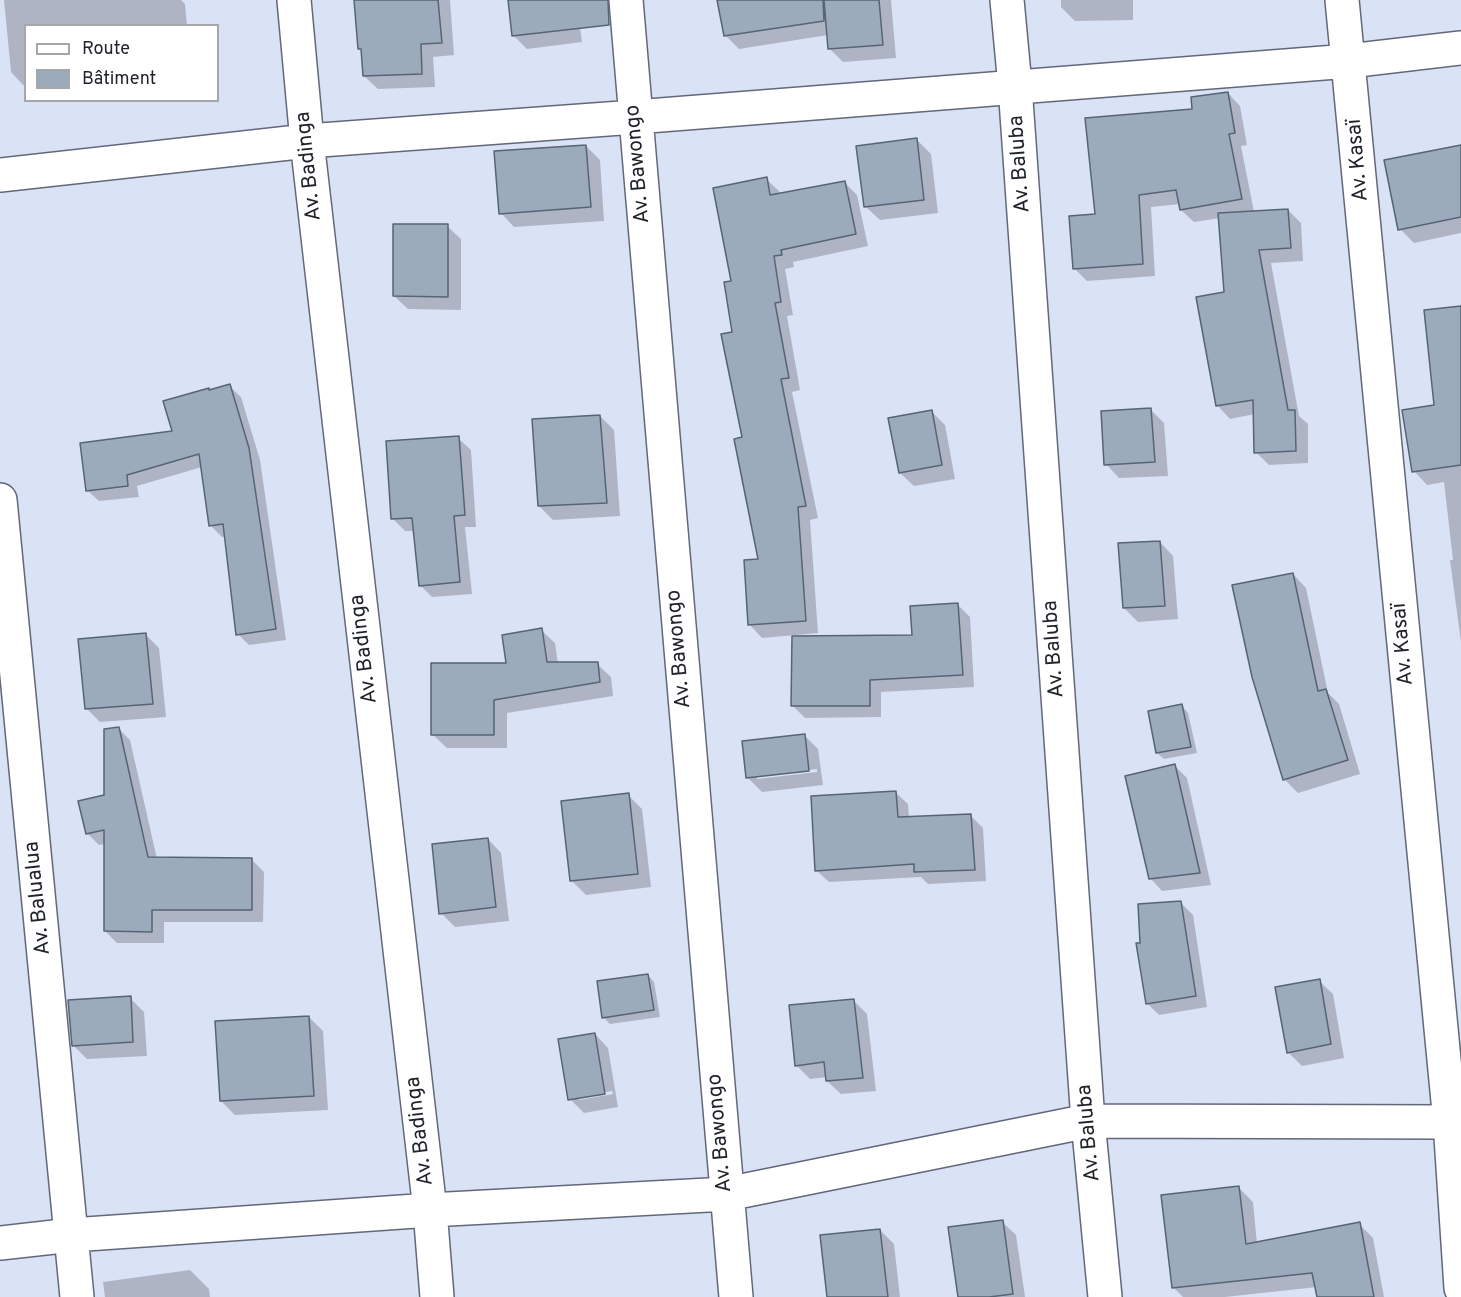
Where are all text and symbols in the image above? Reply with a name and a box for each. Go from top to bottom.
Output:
legend [24,24,219,102]
text: Route [82,38,130,61]
text: Bâtiment [82,68,156,91]
street label: Av. Bawongo [621,104,657,224]
street label: Av. Badinga [292,110,328,222]
street label: Av. Baluba [1005,114,1037,214]
street label: Av. Kasaï [1343,118,1375,202]
street label: Av. Bawongo [662,589,698,709]
street label: Av. Badinga [346,593,384,705]
street label: Av. Baluba [1039,599,1071,699]
street label: Av. Kasaï [1388,602,1420,686]
street label: Av. Balualua [20,840,58,956]
street label: Av. Bawongo [703,1073,739,1193]
street label: Av. Badinga [402,1075,440,1187]
street label: Av. Baluba [1073,1083,1107,1183]

